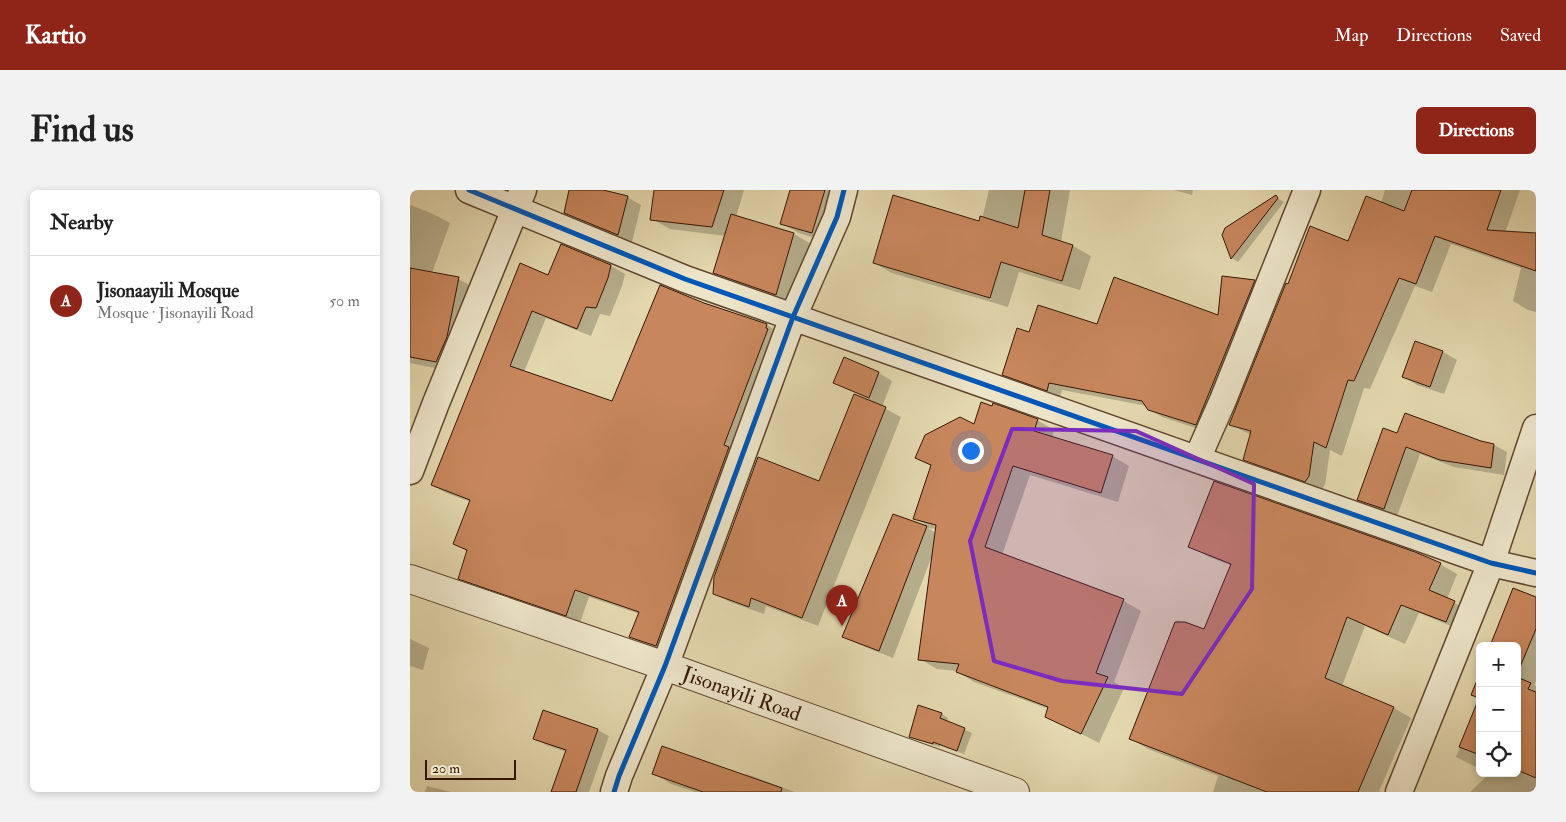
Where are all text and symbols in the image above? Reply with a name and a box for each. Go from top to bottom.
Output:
text: Kartio [25,20,86,51]
text: Map [1335,24,1368,47]
text: Directions [1396,24,1472,47]
text: Saved [1500,24,1541,47]
button: Directions [1416,107,1536,154]
text: Find us [30,108,134,152]
text: Nearby [50,209,113,236]
text: Jisonaayili Mosque [97,279,239,303]
text: A [61,291,71,311]
text: 50 m [329,291,360,311]
text: Mosque · Jisonayili Road [97,303,254,323]
your location [958,438,984,464]
pin: A [826,585,858,626]
map controls [1476,642,1521,777]
button: + [1476,642,1521,687]
street label: Jisonayili Road [678,659,806,728]
button: − [1476,687,1521,732]
button: locate [1476,732,1521,777]
scale bar [425,757,516,780]
text: 20 m [432,760,460,777]

